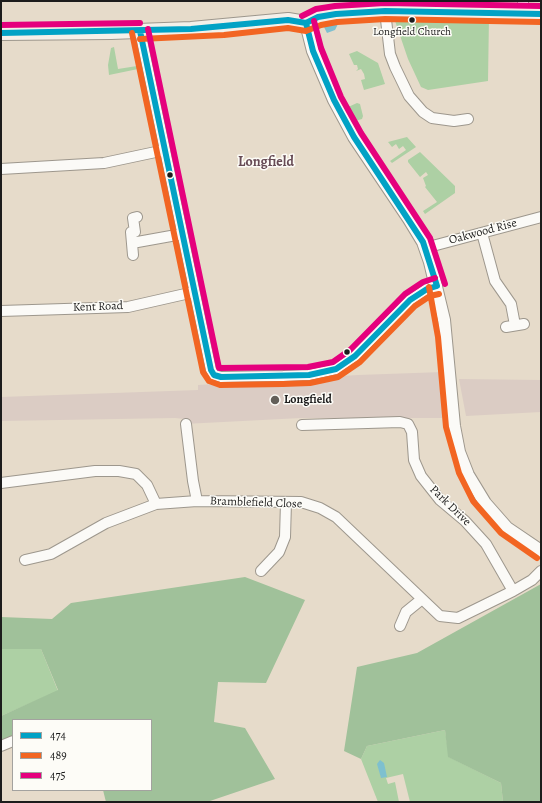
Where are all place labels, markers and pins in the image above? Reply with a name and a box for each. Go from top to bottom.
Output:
marker: Longfield Church [407,15,417,25]
place label: Longfield Church [373,25,451,39]
unlabelled marker [165,170,175,180]
unlabelled marker [342,347,352,357]
place label: Longfield [284,393,332,407]
marker: Longfield [269,394,281,406]

